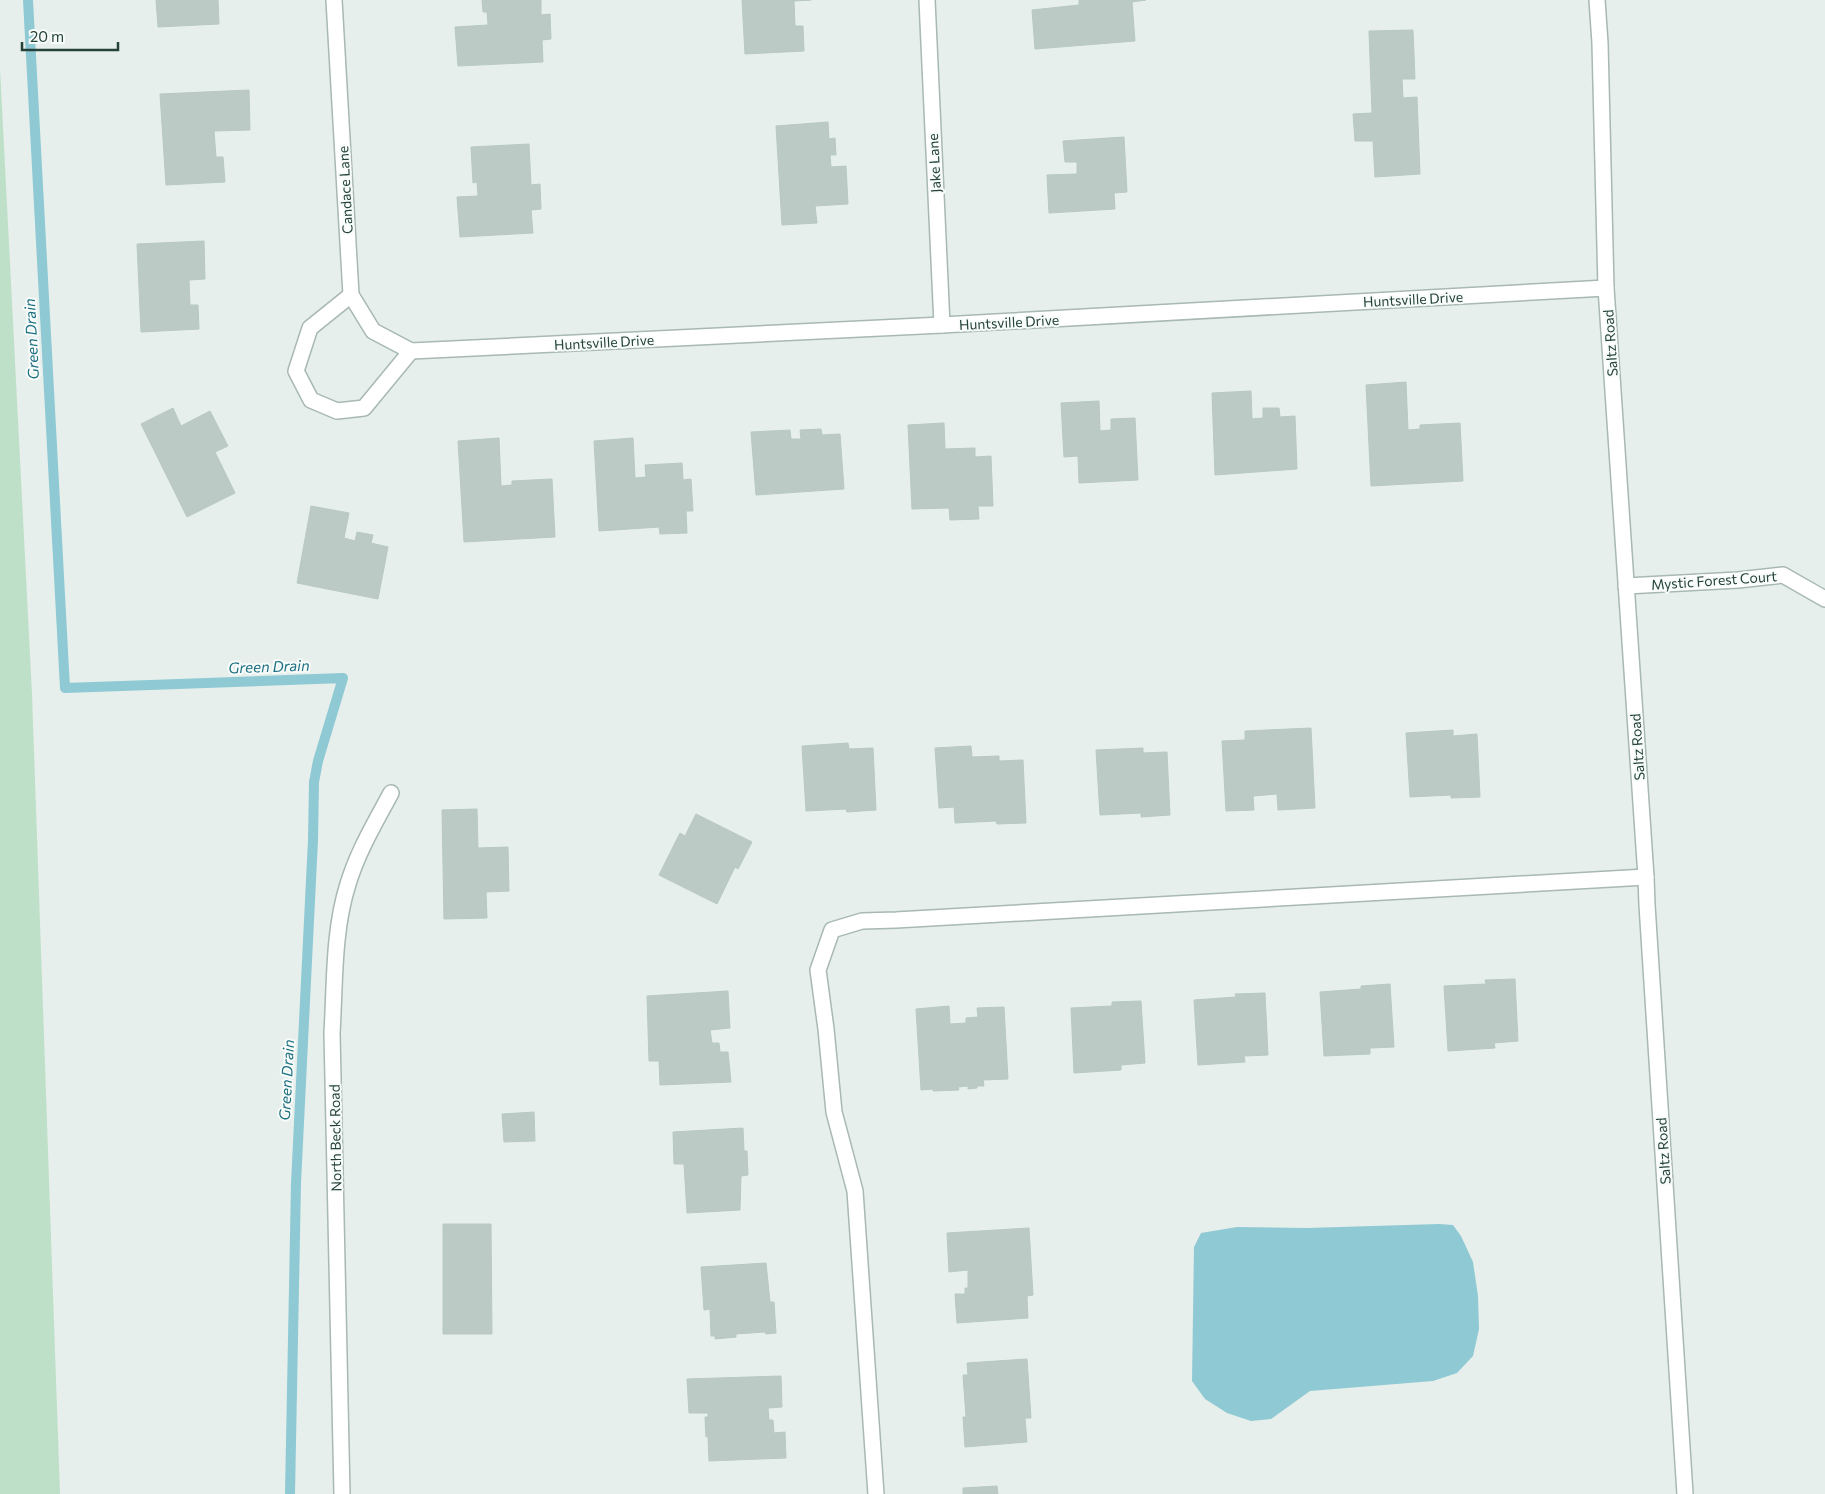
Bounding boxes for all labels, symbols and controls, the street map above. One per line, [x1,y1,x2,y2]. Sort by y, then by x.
scale bar [22,20,119,52]
text: 20 m [30,27,64,45]
street label: Jake Lane [924,133,944,193]
street label: Candace Lane [334,146,356,234]
street label: Huntsville Drive [1363,288,1463,310]
water label: Green Drain [20,298,42,380]
street label: Saltz Road [1599,309,1621,377]
street label: Huntsville Drive [959,311,1059,333]
street label: Huntsville Drive [554,331,654,353]
street label: Mystic Forest Court [1651,567,1778,593]
water label: Green Drain [228,656,310,676]
street label: Saltz Road [1626,713,1648,781]
water label: Green Drain [275,1039,297,1121]
street label: North Beck Road [326,1084,344,1192]
street label: Saltz Road [1652,1117,1674,1185]

